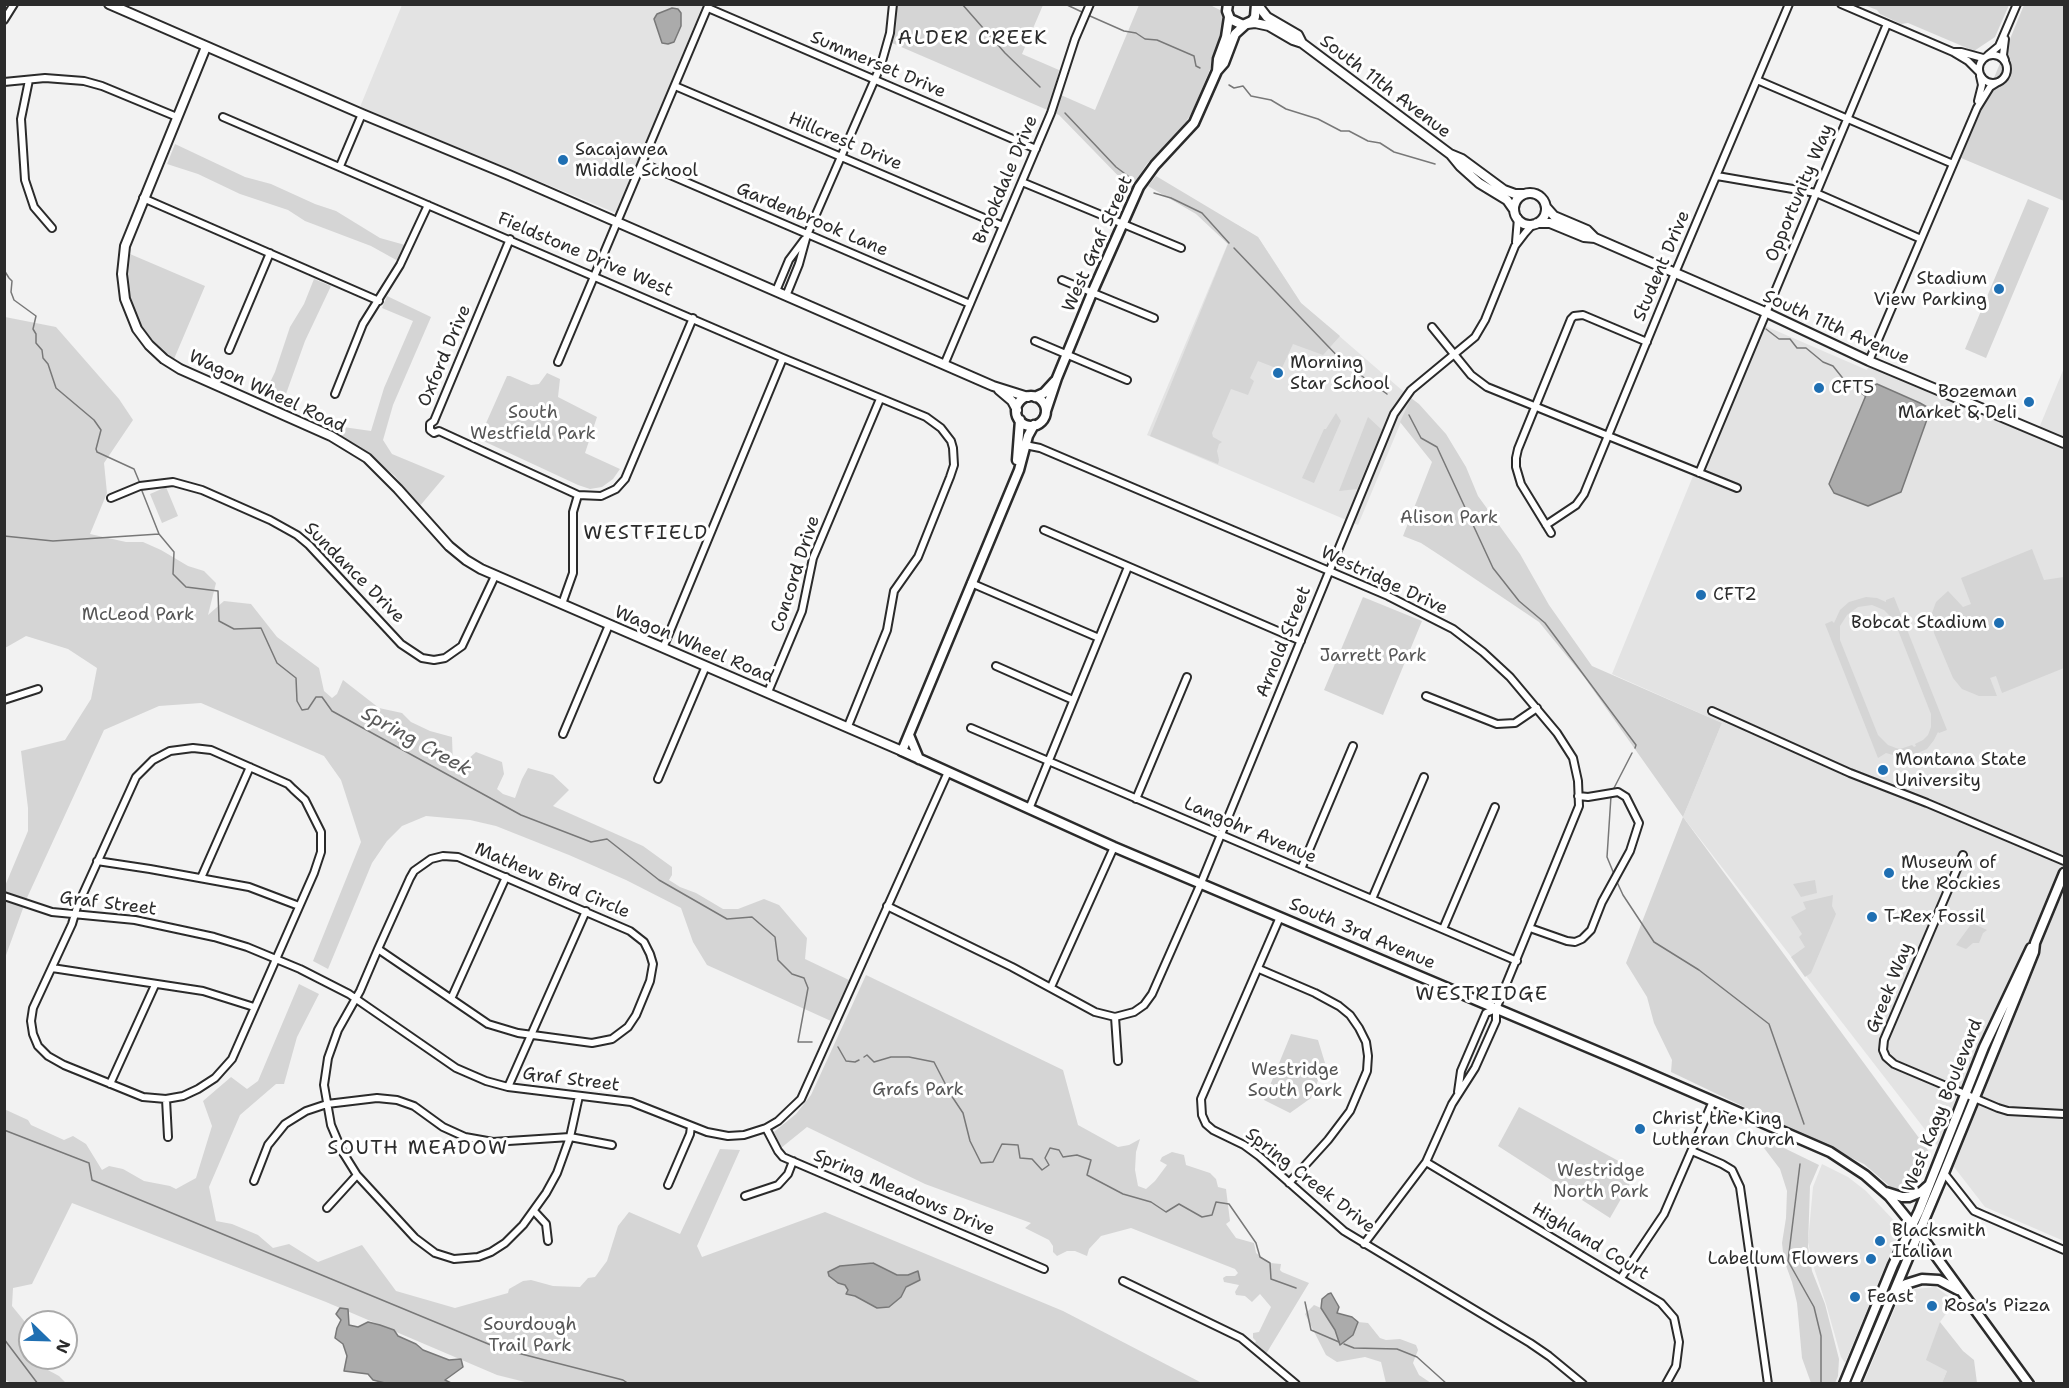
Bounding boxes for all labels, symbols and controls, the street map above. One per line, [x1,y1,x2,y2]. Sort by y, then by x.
street label: Summerset Drive [807,27,949,103]
district label: ALDER CREEK [898,27,1048,51]
street label: South 11th Avenue [1315,31,1455,143]
street label: Hillcrest Drive [785,108,905,176]
street label: Brookdale Drive [969,112,1043,248]
street label: Opportunity Way [1761,121,1839,265]
place label: Sacajawea Middle School [575,139,698,182]
marker: Sacajawea Middle School [556,153,570,167]
street label: West Graf Street [1058,173,1138,315]
street label: Gardenbrook Lane [733,178,891,262]
street label: Student Drive [1629,207,1695,325]
street label: Fieldstone Drive West [494,208,676,302]
place label: Stadium View Parking [1873,268,1987,310]
marker: Stadium View Parking [1992,282,2006,296]
street label: South 11th Avenue [1759,286,1913,370]
street label: Oxford Drive [414,302,476,410]
street label: Wagon Wheel Road [185,346,349,438]
place label: Morning Star School [1290,352,1390,394]
marker: Morning Star School [1271,366,1285,380]
place label: CFT5 [1831,377,1874,399]
marker: CFT5 [1812,381,1826,395]
place label: Bozeman Market & Deli [1898,381,2017,424]
marker: Bozeman Market & Deli [2022,395,2036,409]
park label: South Westfield Park [470,402,596,444]
park label: Alison Park [1400,507,1498,529]
street label: Concord Drive [767,513,825,635]
street label: Sundance Drive [299,518,409,628]
district label: WESTFIELD [583,522,709,546]
street label: Westridge Drive [1317,542,1451,620]
street label: Arnold Street [1252,583,1316,701]
place label: CFT2 [1713,584,1757,606]
marker: CFT2 [1694,588,1708,602]
street label: Wagon Wheel Road [611,602,777,688]
park label: McLeod Park [82,604,194,626]
place label: Bobcat Stadium [1851,612,1987,634]
marker: Bobcat Stadium [1992,616,2006,630]
park label: Jarrett Park [1319,645,1427,667]
water label: Spring Creek [357,702,475,782]
place label: Montana State University [1895,749,2027,792]
marker: Montana State University [1876,763,1890,777]
street label: Langohr Avenue [1180,793,1320,869]
street label: Mathew Bird Circle [471,839,633,923]
place label: Museum of the Rockies [1901,852,2001,894]
marker: Museum of the Rockies [1882,866,1896,880]
street label: Graf Street [58,887,158,921]
street label: South 3rd Avenue [1286,893,1438,975]
place label: T-Rex Fossil [1884,906,1985,928]
marker: T-Rex Fossil [1865,910,1879,924]
street label: Greek Way [1862,940,1918,1036]
district label: WESTRIDGE [1415,983,1549,1007]
street label: West Kagy Boulevard [1898,1016,1988,1196]
park label: Westridge South Park [1248,1059,1342,1102]
street label: Graf Street [521,1063,621,1097]
park label: Grafs Park [872,1079,964,1101]
place label: Christ the King Lutheran Church [1652,1108,1795,1150]
marker: Christ the King Lutheran Church [1633,1122,1647,1136]
street label: Spring Creek Drive [1241,1124,1379,1238]
district label: SOUTH MEADOW [327,1137,509,1161]
street label: Spring Meadows Drive [810,1145,998,1241]
park label: Westridge North Park [1553,1160,1649,1202]
street label: Highland Court [1528,1199,1652,1285]
place label: Blacksmith Italian [1892,1220,1986,1262]
marker: Blacksmith Italian [1873,1234,1887,1248]
place label: Labellum Flowers [1708,1248,1859,1270]
marker: Labellum Flowers [1864,1252,1878,1266]
place label: Feast [1867,1286,1914,1308]
marker: Feast [1848,1290,1862,1304]
place label: Rosa's Pizza [1944,1295,2050,1317]
marker: Rosa's Pizza [1925,1299,1939,1313]
north arrow [18,1310,78,1370]
park label: Sourdough Trail Park [483,1314,577,1356]
text: N [51,1337,75,1356]

